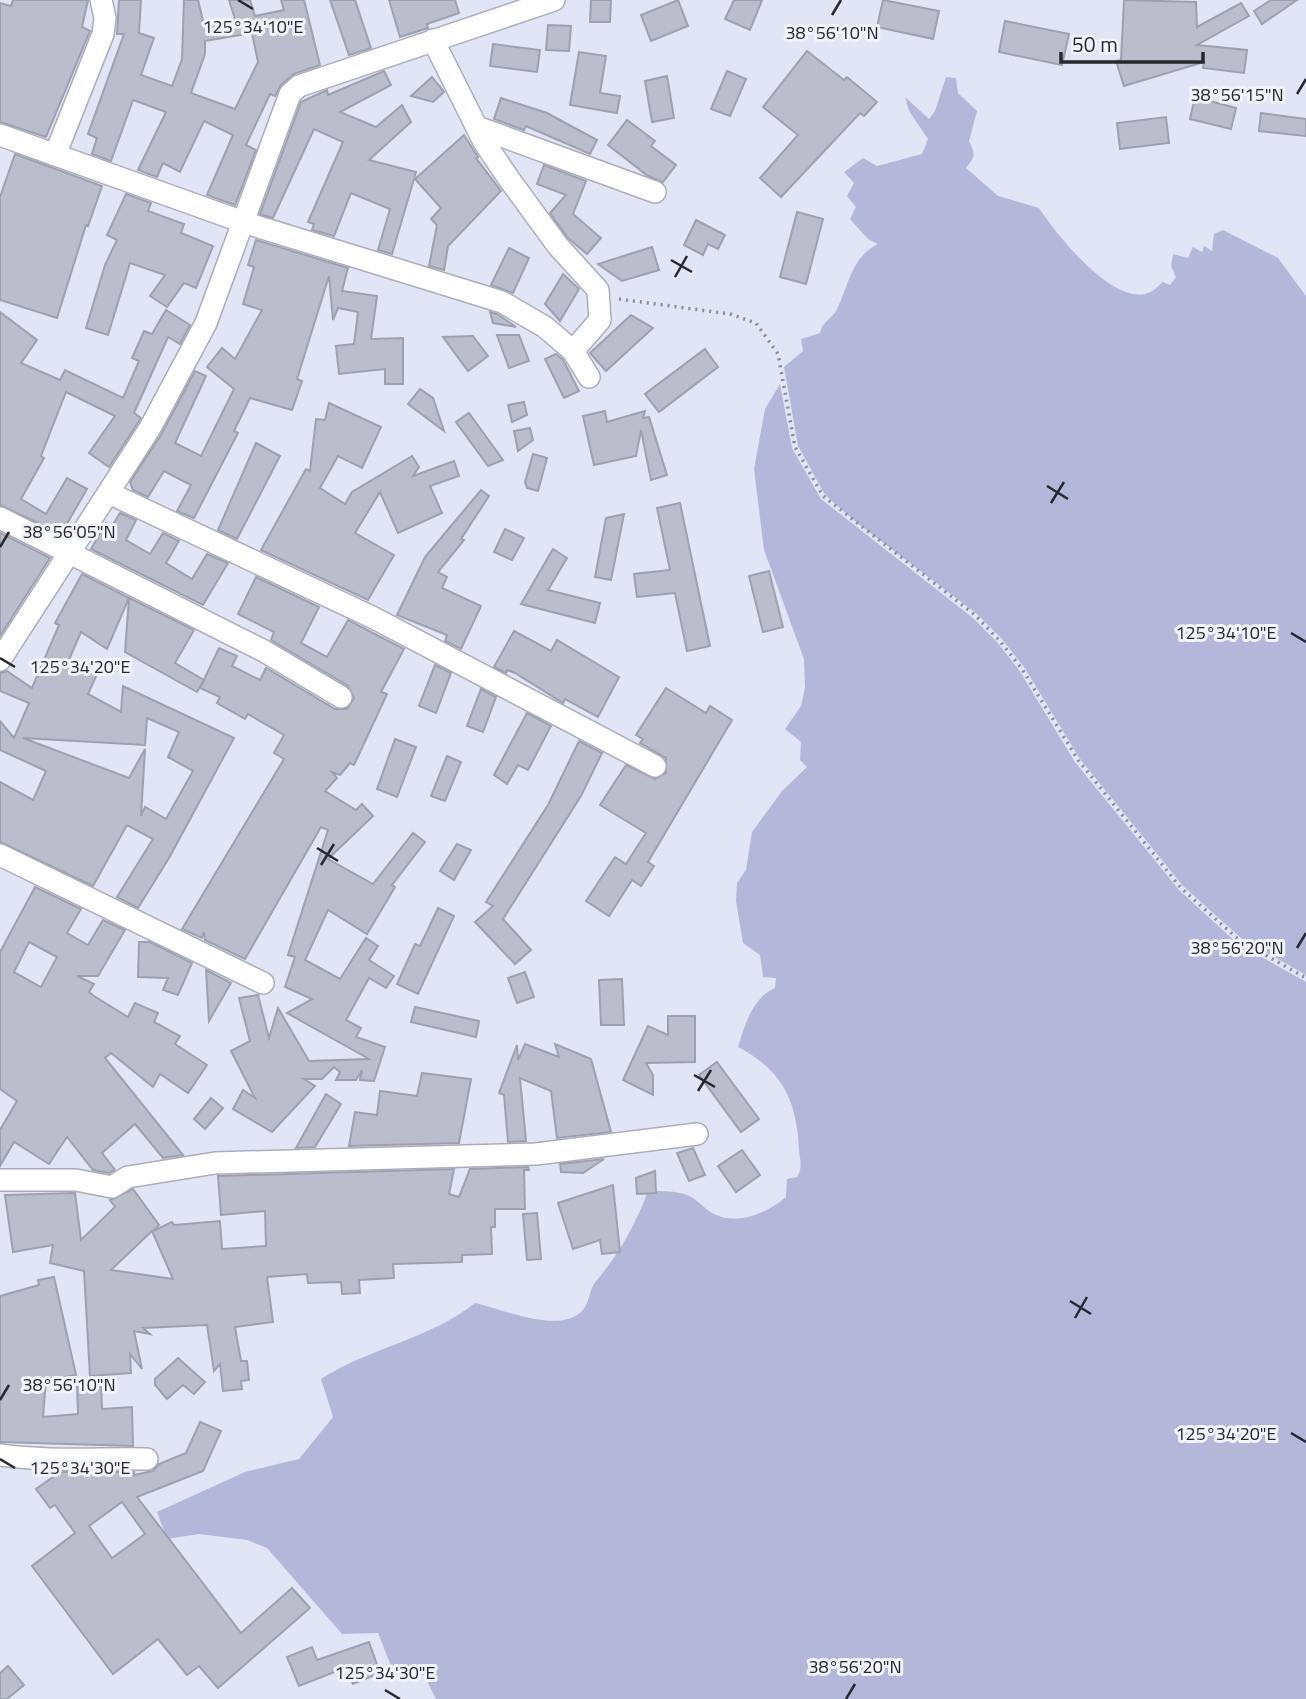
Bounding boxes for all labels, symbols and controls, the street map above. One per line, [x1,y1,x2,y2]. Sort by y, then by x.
text: 125°34'10"E [202,13,304,40]
text: 38°56'10"N [785,19,879,46]
scale bar [1061,21,1203,65]
text: 50 m [1072,28,1118,60]
text: 38°56'15"N [1190,81,1284,108]
text: 38°56'05"N [22,518,116,545]
text: 125°34'10"E [1175,619,1277,646]
text: 125°34'20"E [29,653,131,680]
text: 38°56'20"N [1190,934,1284,961]
text: 38°56'10"N [22,1371,116,1398]
text: 125°34'20"E [1175,1420,1277,1447]
text: 125°34'30"E [29,1454,131,1481]
text: 38°56'20"N [808,1653,902,1680]
text: 125°34'30"E [334,1659,436,1686]

